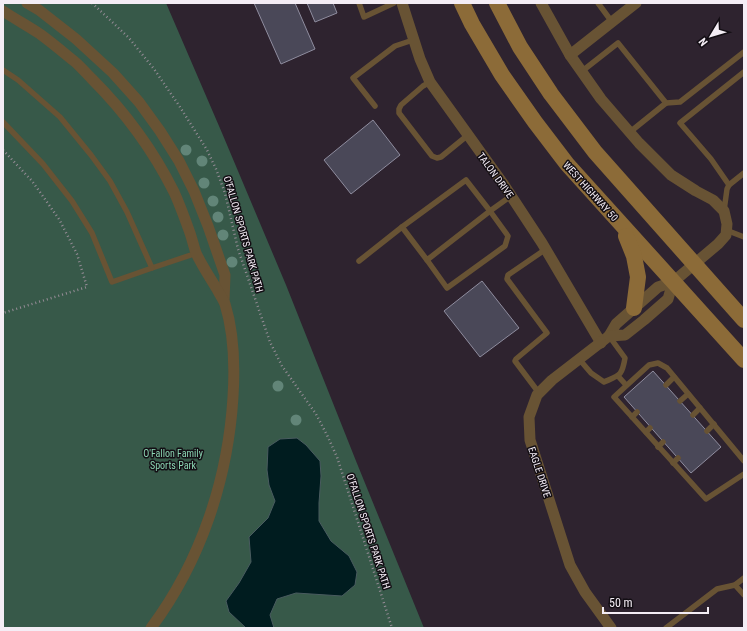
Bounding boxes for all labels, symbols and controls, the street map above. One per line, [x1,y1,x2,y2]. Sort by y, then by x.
north arrow [691,16,731,56]
text: N [696,35,711,49]
street label: TALON DRIVE [475,150,516,200]
street label: WEST HIGHWAY 50 [561,159,620,223]
street label: O'FALLON SPORTS PARK PATH [222,175,265,294]
street label: EAGLE DRIVE [526,445,553,499]
park label: O'Fallon Family Sports Park [143,448,203,471]
street label: O'FALLON SPORTS PARK PATH [345,472,392,590]
scale bar [603,589,708,615]
text: 50 m [609,596,633,610]

